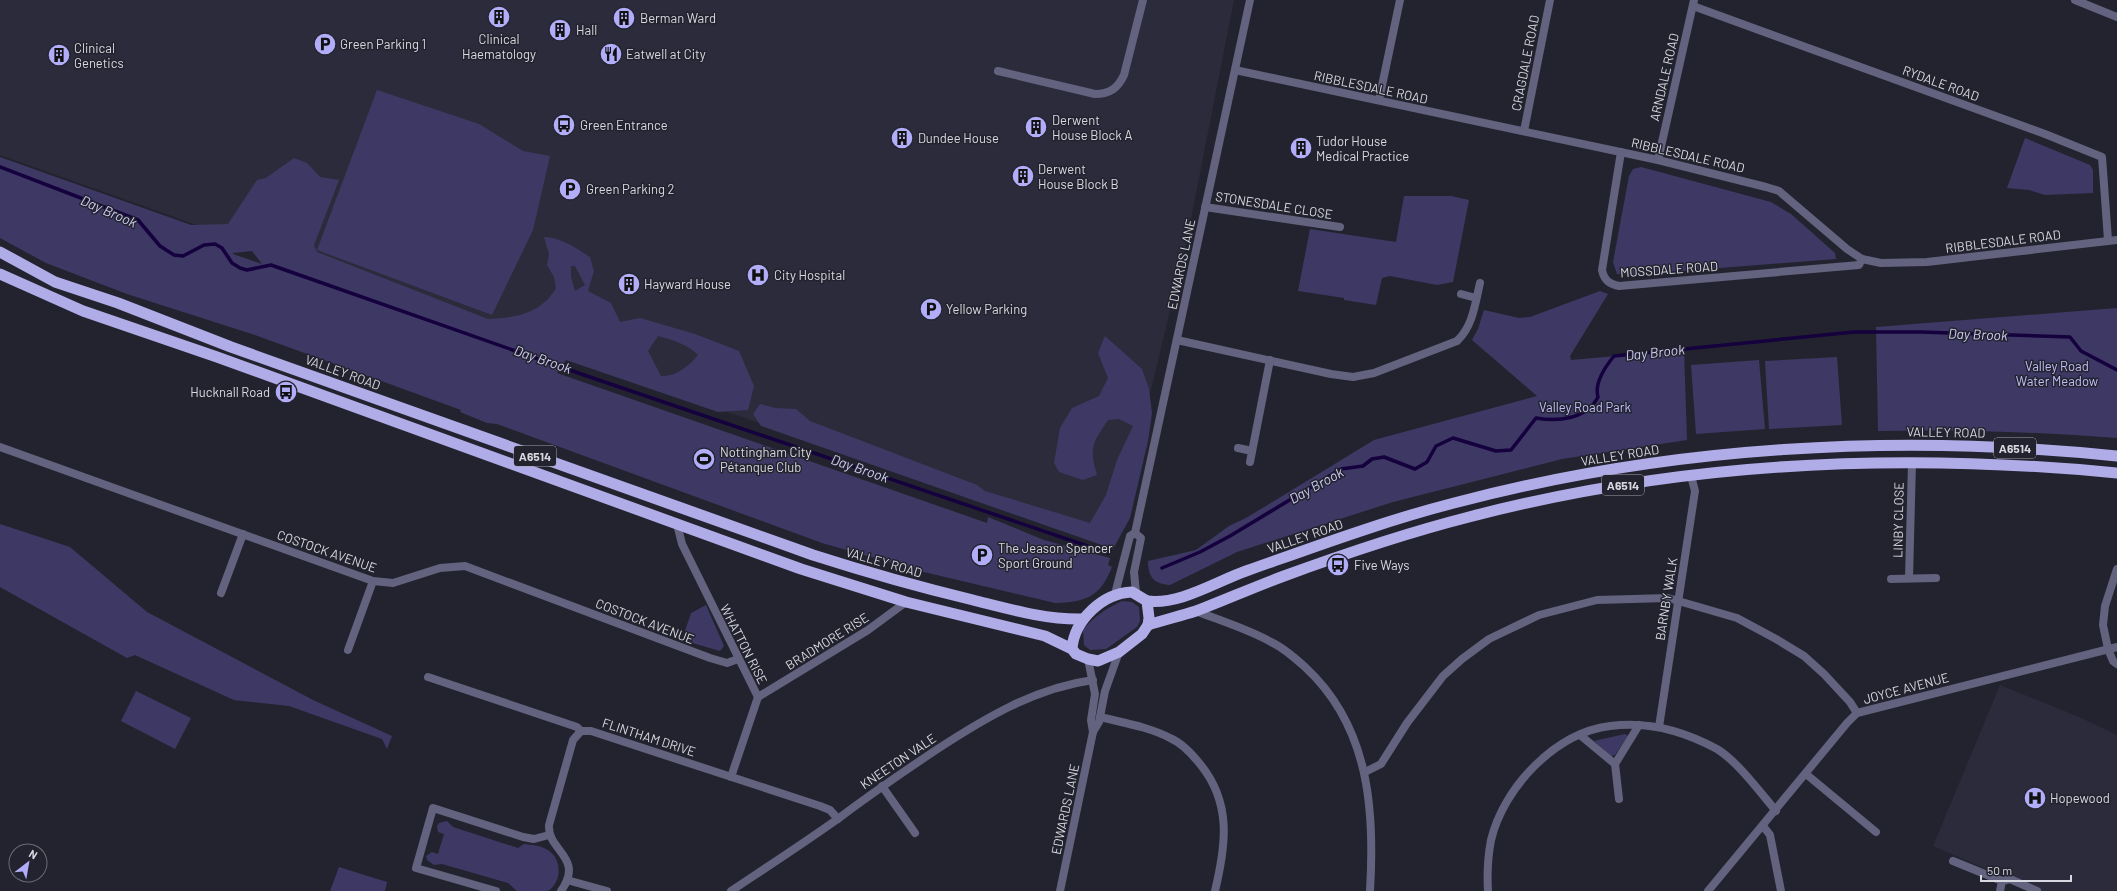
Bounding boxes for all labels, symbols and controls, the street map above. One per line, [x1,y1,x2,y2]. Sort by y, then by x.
building icon: Clinical Haematology [486,4,512,30]
building icon: Berman Ward [611,5,637,31]
place label: Berman Ward [640,10,716,26]
street label: CRAGDALE ROAD [1508,14,1542,112]
building icon: Hall [547,17,573,43]
place label: Hall [576,22,597,38]
parking icon: Green Parking 1 [312,31,338,57]
place label: Clinical Haematology [462,31,536,62]
street label: ARNDALE ROAD [1646,31,1682,123]
place label: Green Parking 1 [340,36,426,52]
place label: Clinical Genetics [74,40,124,71]
restaurant icon: Eatwell at City [598,41,624,67]
building icon: Clinical Genetics [46,42,72,68]
place label: Eatwell at City [626,46,706,62]
street label: RYDALE ROAD [1900,62,1982,104]
street label: RIBBLESDALE ROAD [1313,67,1429,107]
bus stop icon: Green Entrance [551,112,577,138]
place label: Derwent House Block A [1052,112,1132,143]
building icon: Derwent House Block A [1023,114,1049,140]
place label: Green Entrance [580,117,668,133]
building icon: Dundee House [889,125,915,151]
place label: Dundee House [918,130,999,146]
place label: Tudor House Medical Practice [1316,133,1409,164]
street label: RIBBLESDALE ROAD [1630,134,1746,176]
building icon: Tudor House Medical Practice [1288,135,1314,161]
place label: Derwent House Block B [1038,161,1119,192]
building icon: Derwent House Block B [1010,163,1036,189]
parking icon: Green Parking 2 [557,176,583,202]
place label: Green Parking 2 [586,181,675,197]
street label: STONESDALE CLOSE [1214,188,1334,222]
water label: Day Brook [78,191,140,231]
street label: EDWARDS LANE [1164,217,1198,311]
street label: RIBBLESDALE ROAD [1945,226,2061,256]
street label: MOSSDALE ROAD [1620,258,1718,280]
hospital icon: City Hospital [745,262,771,288]
place label: City Hospital [774,267,845,283]
building icon: Hayward House [616,271,642,297]
place label: Hayward House [644,276,731,292]
parking icon: Yellow Parking [918,296,944,322]
place label: Yellow Parking [946,301,1027,317]
water label: Day Brook [1948,324,2008,344]
water label: Day Brook [1625,340,1686,364]
water label: Day Brook [512,341,574,377]
street label: VALLEY ROAD [303,351,383,393]
park label: Valley Road Water Meadow [2016,358,2098,389]
bus stop icon: Hucknall Road [273,379,299,405]
place label: Hucknall Road [190,384,270,400]
park label: Valley Road Park [1539,399,1631,415]
street label: VALLEY ROAD [1906,423,1986,441]
road number: A6514 [1994,438,2036,458]
street label: VALLEY ROAD [1580,441,1660,469]
place label: Nottingham City Pétanque Club [720,444,811,475]
road number: A6514 [514,446,556,466]
sports icon: Nottingham City Pétanque Club [691,446,717,472]
water label: Day Brook [829,450,891,486]
water label: Day Brook [1286,463,1346,507]
road number: A6514 [1602,475,1644,495]
street label: LINBY CLOSE [1889,482,1907,558]
street label: VALLEY ROAD [1265,516,1345,556]
street label: COSTOCK AVENUE [275,526,379,576]
place label: The Jeason Spencer Sport Ground [998,540,1113,571]
parking icon: The Jeason Spencer Sport Ground [969,542,995,568]
street label: VALLEY ROAD [844,543,924,581]
bus stop icon: Five Ways [1325,552,1351,578]
street label: BARNBY WALK [1652,556,1680,642]
place label: Five Ways [1354,557,1409,573]
street label: COSTOCK AVENUE [593,595,697,647]
street label: WHATTON RISE [717,601,771,687]
street label: BRADMORE RISE [782,609,872,673]
street label: JOYCE AVENUE [1861,669,1951,707]
street label: FLINTHAM DRIVE [600,714,698,760]
street label: KNEETON VALE [857,730,939,792]
street label: EDWARDS LANE [1048,762,1082,856]
hospital icon: Hopewood [2022,785,2048,811]
place label: Hopewood [2050,790,2110,806]
north arrow [8,843,48,883]
text: N [27,847,40,861]
scale bar [1981,857,2071,883]
text: 50 m [1987,863,2012,877]

